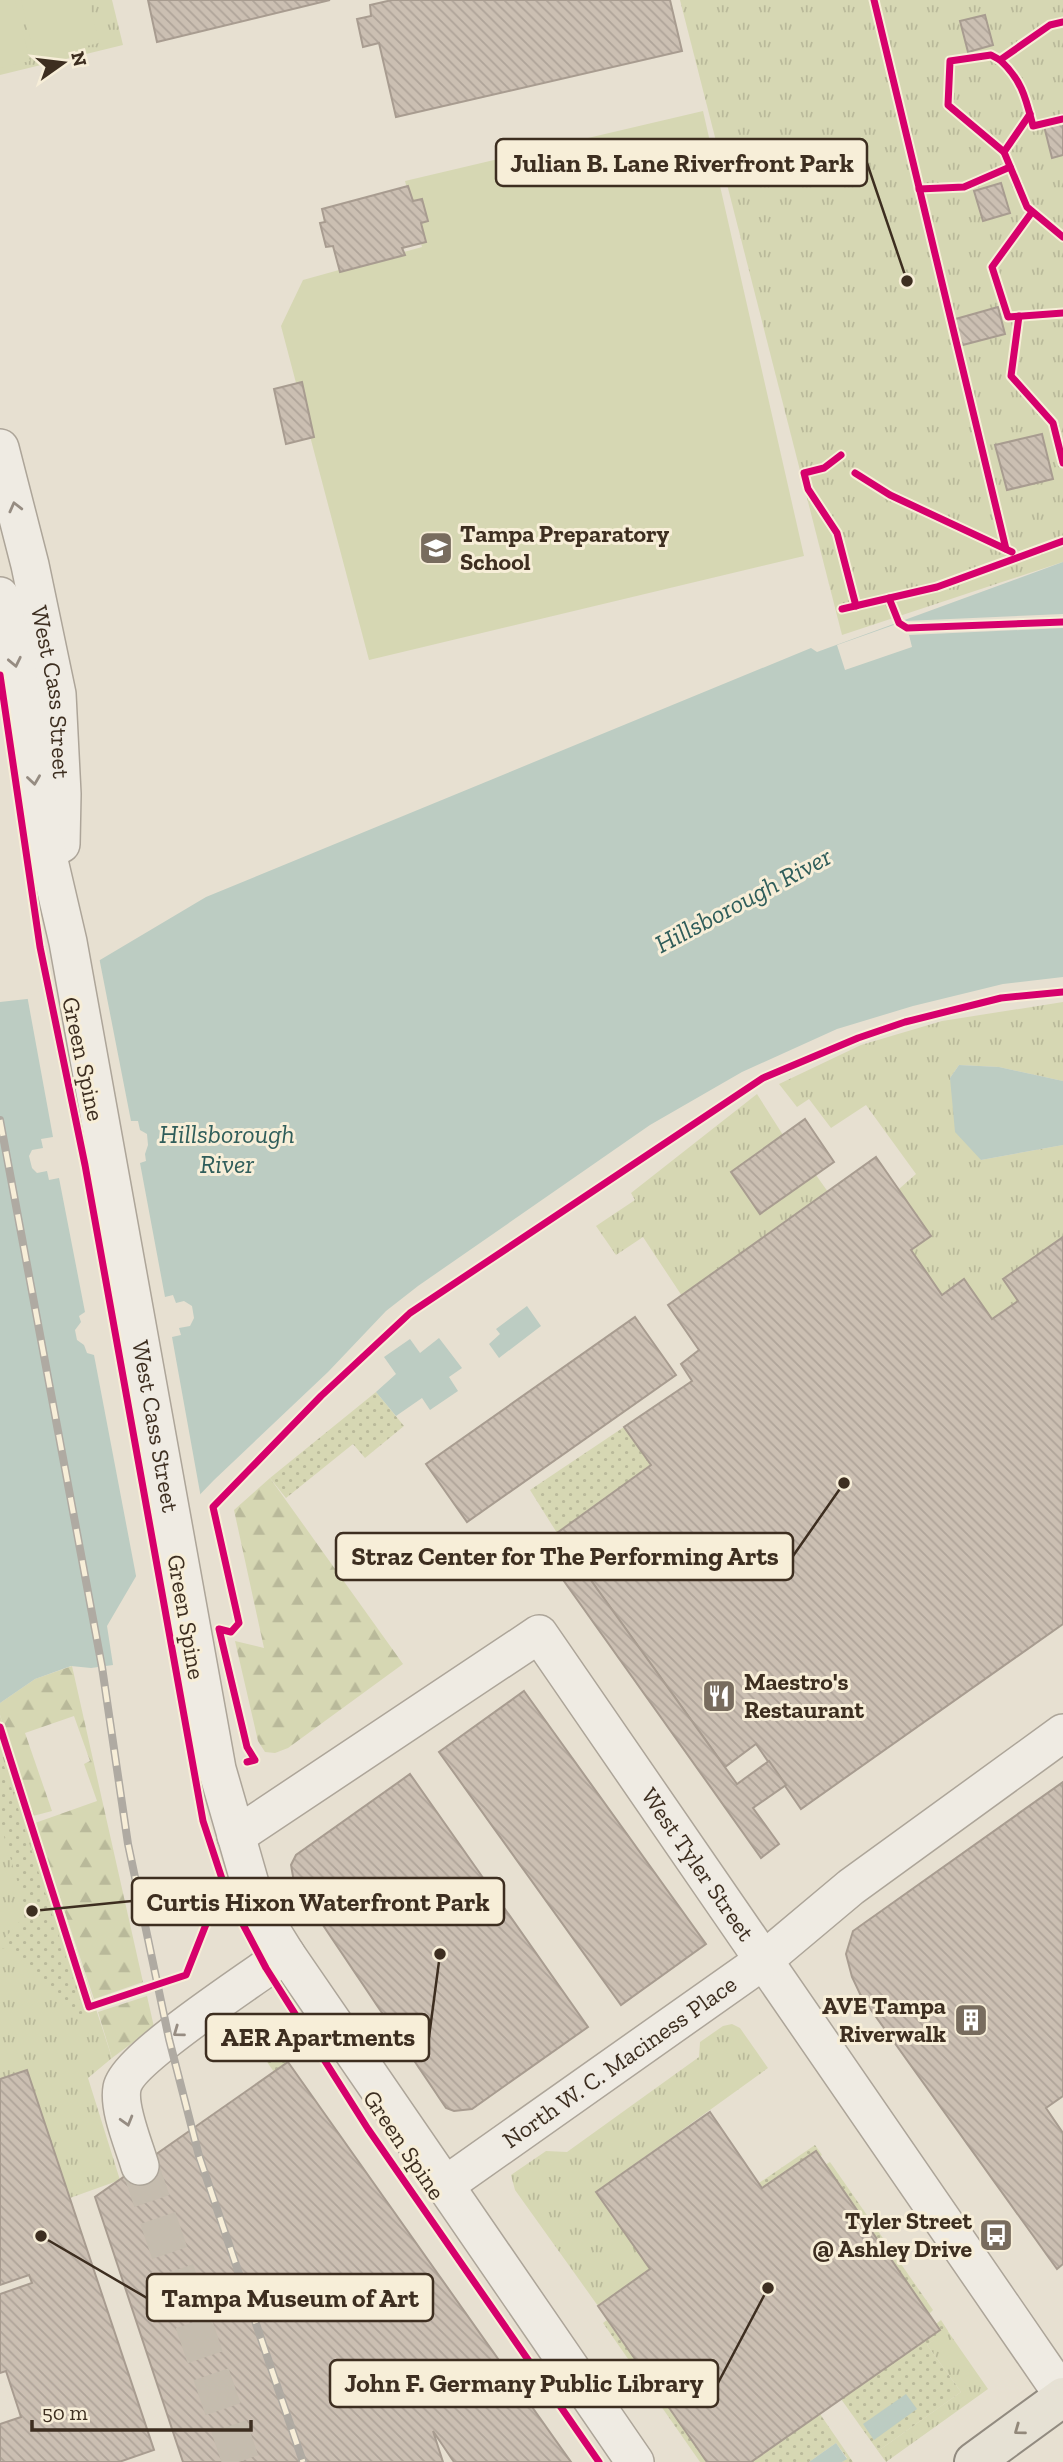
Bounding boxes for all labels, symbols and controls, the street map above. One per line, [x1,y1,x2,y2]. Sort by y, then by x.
north arrow [28,28,98,98]
text: N [66,49,92,69]
callout: Julian B. Lane Riverfront Park [496,139,867,186]
text: Julian B. Lane Riverfront Park [510,147,854,179]
one-way arrow [9,501,23,513]
place label: Tampa Preparatory School [460,519,670,576]
school or university icon: Tampa Preparatory School [417,529,455,567]
street label: West Cass Street [25,603,76,779]
one-way arrow [6,656,21,668]
one-way arrow [26,774,41,786]
water label: Hillsborough River [649,840,837,960]
street label: Green Spine [56,994,111,1124]
water label: Hillsborough River [159,1118,295,1180]
street label: West Cass Street [126,1338,185,1515]
callout: Straz Center for The Performing Arts [336,1533,793,1580]
text: Straz Center for The Performing Arts [351,1540,779,1572]
street label: Green Spine [161,1552,212,1682]
place label: Maestro's Restaurant [744,1667,864,1724]
restaurant icon: Maestro's Restaurant [700,1677,738,1715]
street label: West Tyler Street [635,1782,761,1946]
callout: Curtis Hixon Waterfront Park [132,1878,504,1925]
text: Curtis Hixon Waterfront Park [146,1886,490,1918]
street label: North W. C. Maciness Place [497,1969,742,2154]
place label: AVE Tampa Riverwalk [822,1991,946,2048]
building icon: AVE Tampa Riverwalk [952,2001,990,2039]
callout: AER Apartments [206,2014,429,2061]
text: AER Apartments [221,2021,415,2053]
one-way arrow [174,2024,186,2036]
street label: Green Spine [357,2084,452,2205]
one-way arrow [119,2115,134,2127]
place label: Tyler Street @ Ashley Drive [813,2206,972,2263]
bus stop icon: Tyler Street @ Ashley Drive [977,2216,1015,2254]
callout: Tampa Museum of Art [147,2274,433,2321]
text: Tampa Museum of Art [161,2282,419,2314]
callout: John F. Germany Public Library [330,2360,718,2407]
text: John F. Germany Public Library [344,2367,704,2399]
scale bar [32,2388,250,2432]
text: 50 m [42,2400,88,2425]
one-way arrow [1014,2422,1027,2434]

